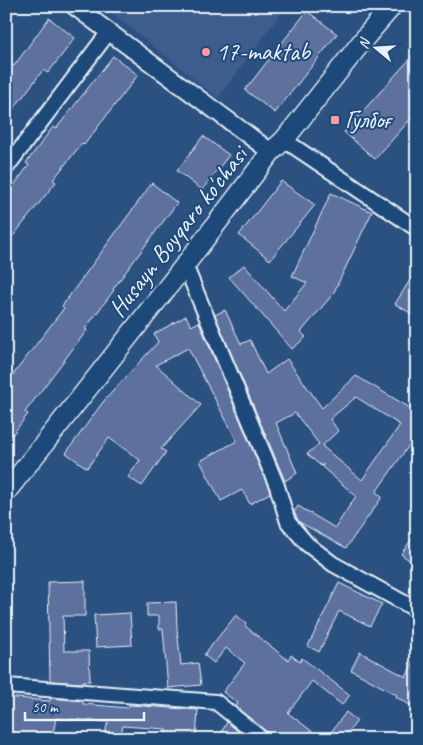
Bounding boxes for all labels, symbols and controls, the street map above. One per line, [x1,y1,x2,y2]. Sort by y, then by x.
north arrow [350,22,400,72]
text: N [355,35,374,51]
place label: 17-maktab [216,36,312,68]
marker: 17-maktab [200,46,212,58]
place label: Гулбоғ [345,104,394,136]
marker: Гулбоғ [329,114,341,126]
street label: Husayn Boyqaro ko'chasi [102,138,257,324]
scale bar [25,690,144,722]
text: 50 m [32,698,59,717]

